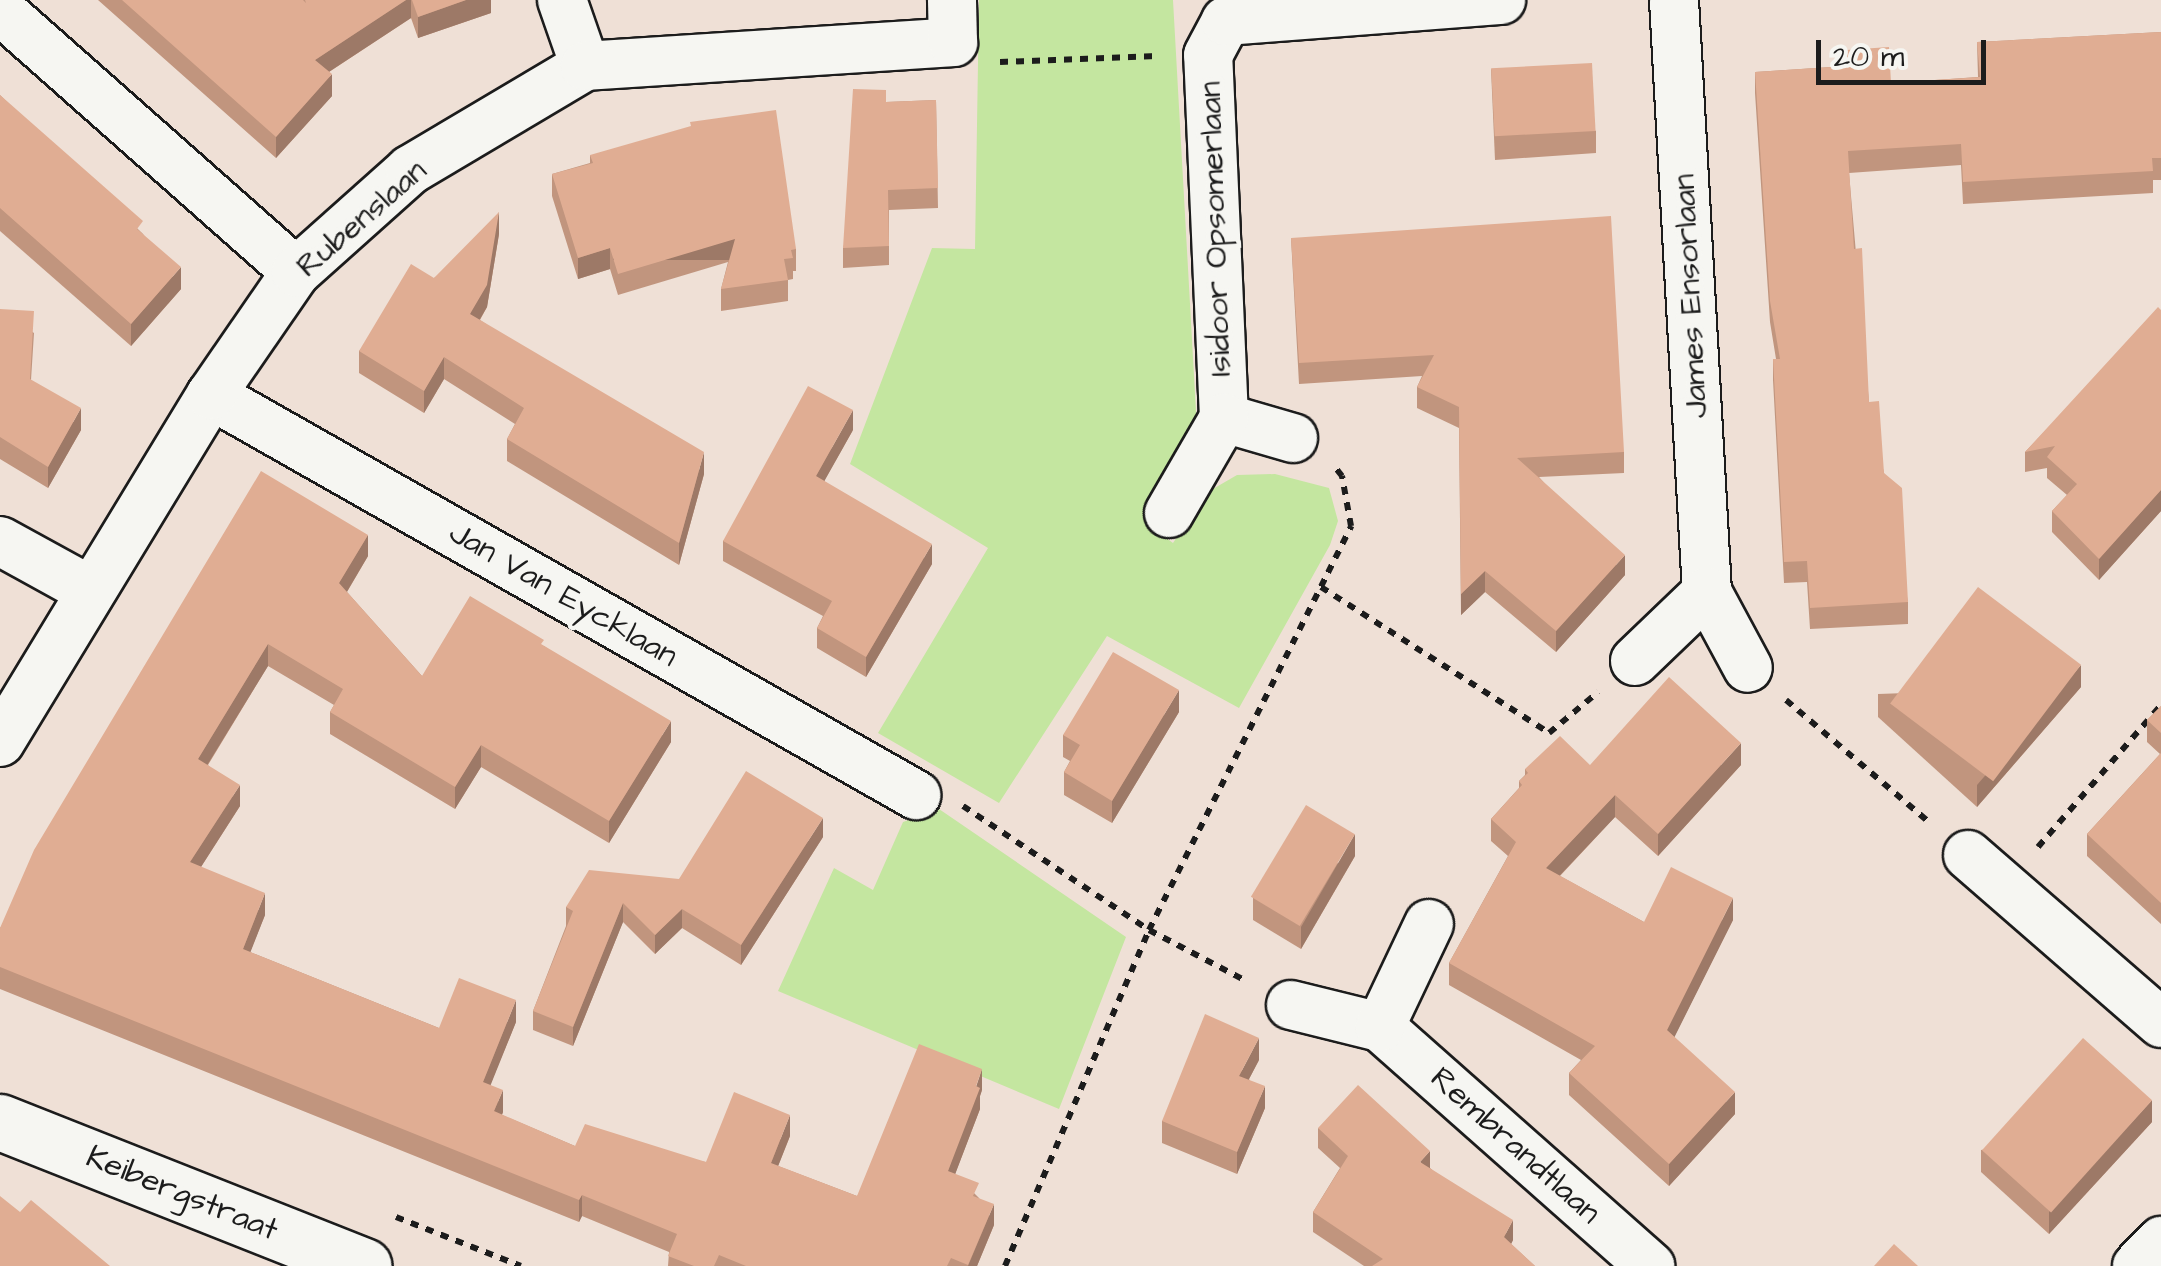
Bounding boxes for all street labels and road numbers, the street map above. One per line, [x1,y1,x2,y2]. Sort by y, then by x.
street label: Isidoor Opsomerlaan [1192,81,1240,377]
street label: Rubenslaan [289,152,435,286]
street label: James Ensorlaan [1665,173,1717,419]
street label: Jan Van Eycklaan [442,514,684,676]
street label: Rembrandtlaan [1422,1060,1608,1232]
street label: Keibergstraat [81,1138,283,1250]

